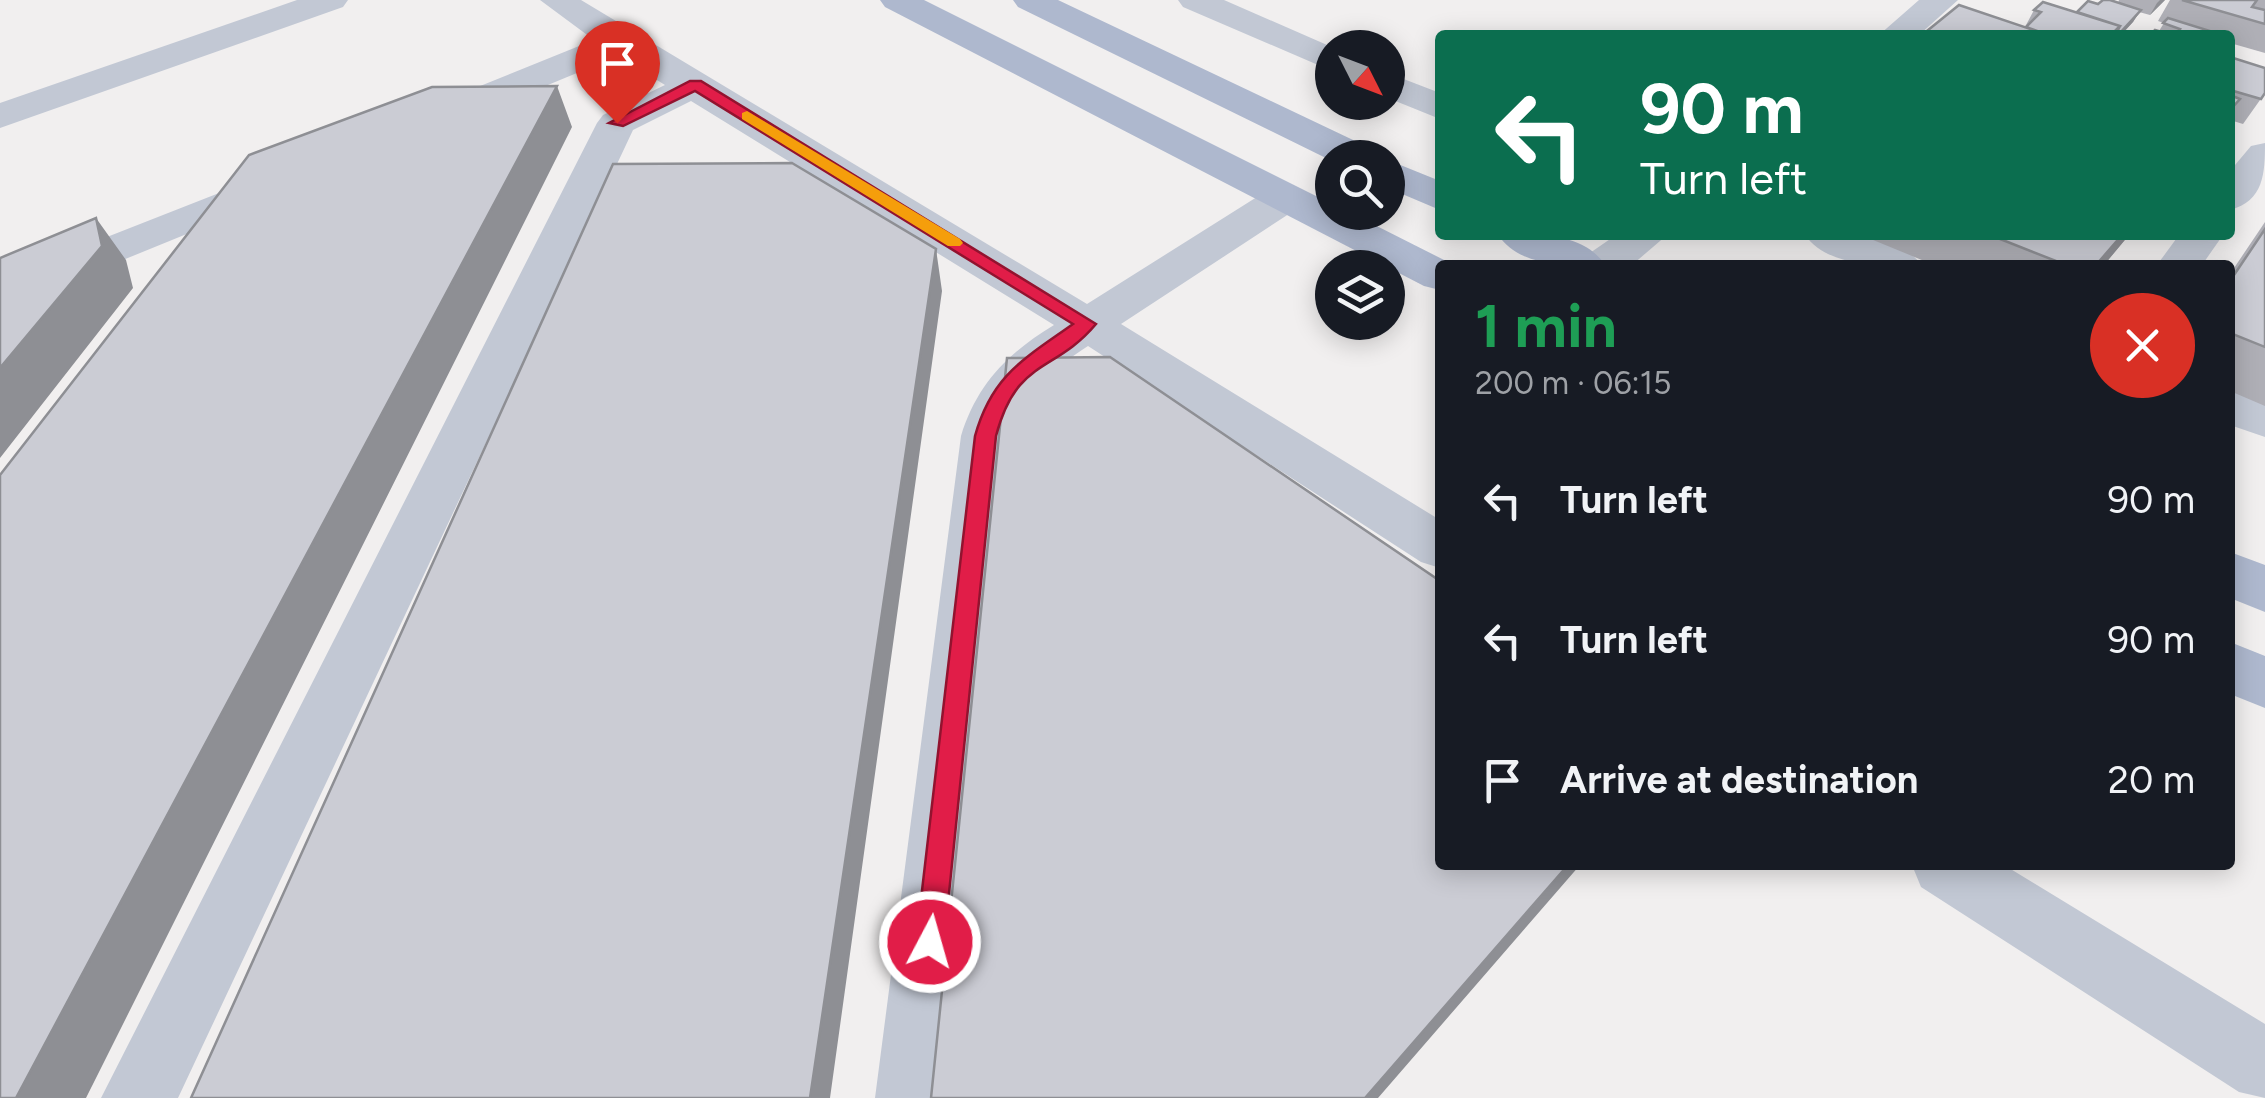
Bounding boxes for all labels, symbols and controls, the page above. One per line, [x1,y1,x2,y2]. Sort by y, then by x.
pin [575,21,660,124]
north arrow [1315,30,1405,120]
map controls [1315,30,1405,340]
icon: arrive [590,36,645,91]
text: 90 m [1640,66,1804,151]
icon: left [1475,70,1605,200]
button: search [1315,140,1405,230]
text: Turn left [1640,151,1807,205]
button: layers [1315,250,1405,340]
text: 1 min [1475,290,1617,362]
button: close [2090,293,2195,398]
text: 200 m · 06:15 [1475,364,1671,402]
icon: left [1475,473,1530,528]
text: Turn left [1560,477,1708,523]
text: 90 m [2107,477,2195,523]
icon: left [1475,613,1530,668]
text: Turn left [1560,617,1708,663]
text: 90 m [2107,617,2195,663]
icon: arrive [1475,753,1530,808]
text: Arrive at destination [1560,757,1918,803]
text: 20 m [2108,757,2195,803]
position arrow [878,890,982,994]

